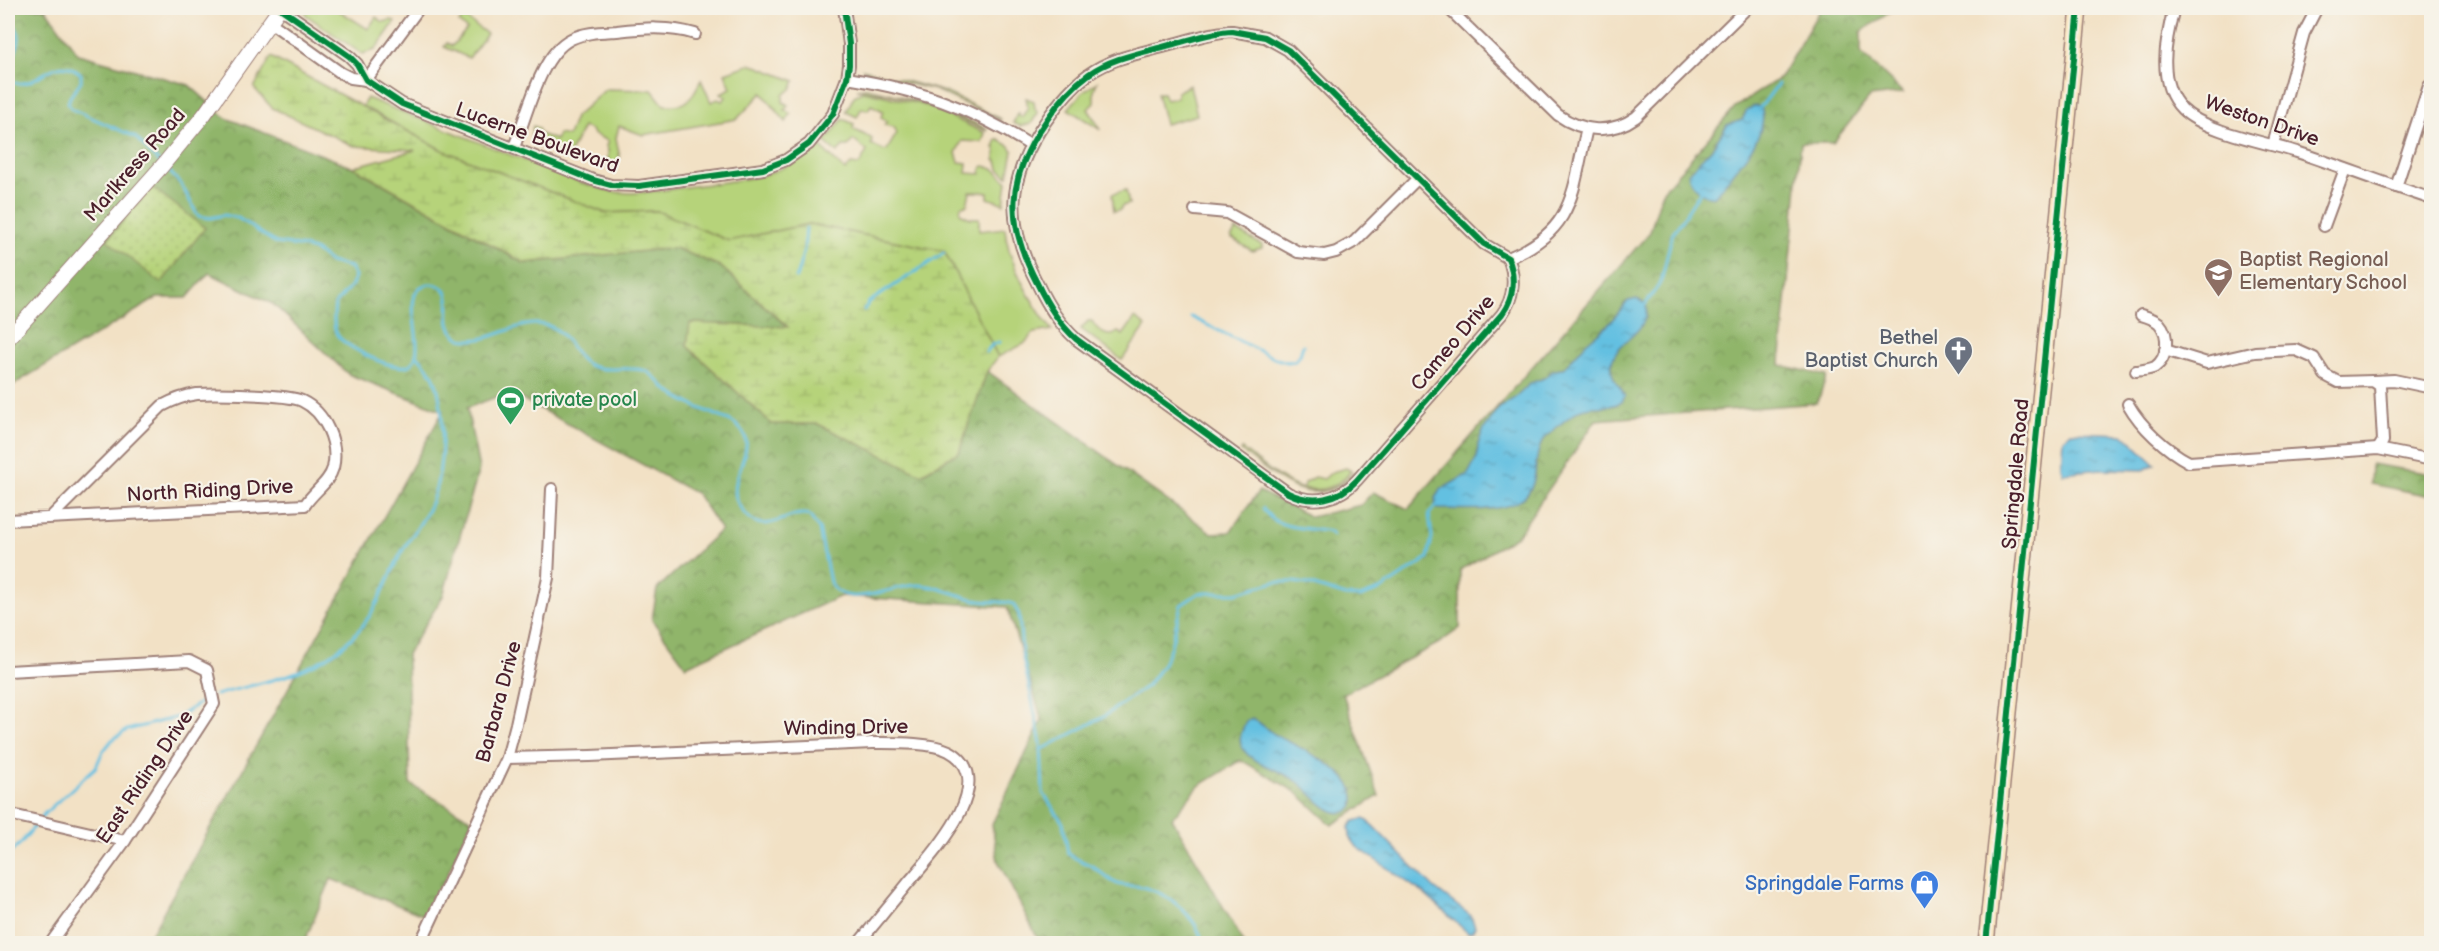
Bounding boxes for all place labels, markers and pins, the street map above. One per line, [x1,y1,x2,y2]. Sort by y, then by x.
place label: Baptist Regional Elementary School [2239,248,2407,295]
school or university icon: Baptist Regional Elementary School [2202,256,2234,298]
place label: Bethel Baptist Church [1805,326,1938,373]
church icon: Bethel Baptist Church [1943,334,1975,376]
sports icon: private pool [495,384,527,426]
place label: private pool [532,388,637,412]
shop icon: Springdale Farms [1909,868,1941,910]
place label: Springdale Farms [1745,872,1904,896]

